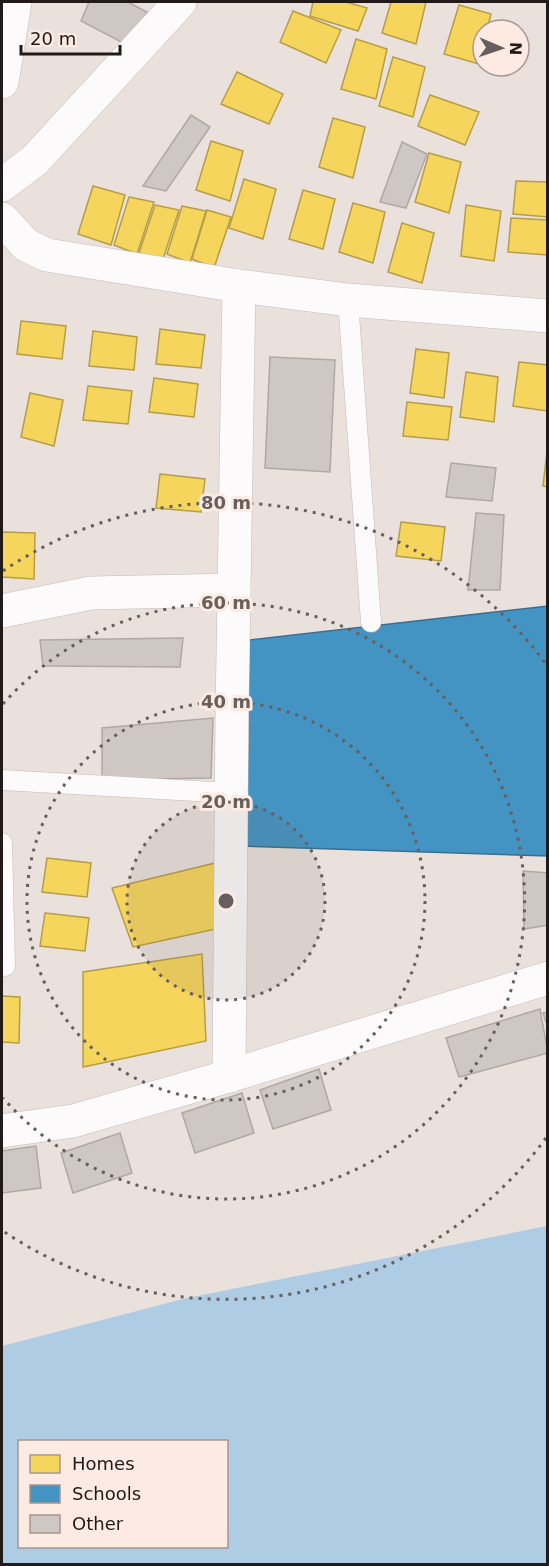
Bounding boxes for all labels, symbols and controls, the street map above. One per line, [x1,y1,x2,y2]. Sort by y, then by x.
scale bar [21,18,120,56]
north arrow [471,18,531,78]
text: 20 m [30,28,76,49]
text: N [506,41,525,56]
text: 80 m [201,492,251,513]
text: 60 m [201,592,251,613]
text: 40 m [201,691,251,712]
text: 20 m [201,791,251,812]
centre of rings [216,891,236,911]
legend [18,1440,228,1548]
text: Homes [72,1453,135,1474]
text: Schools [72,1483,141,1504]
text: Other [72,1513,124,1534]

